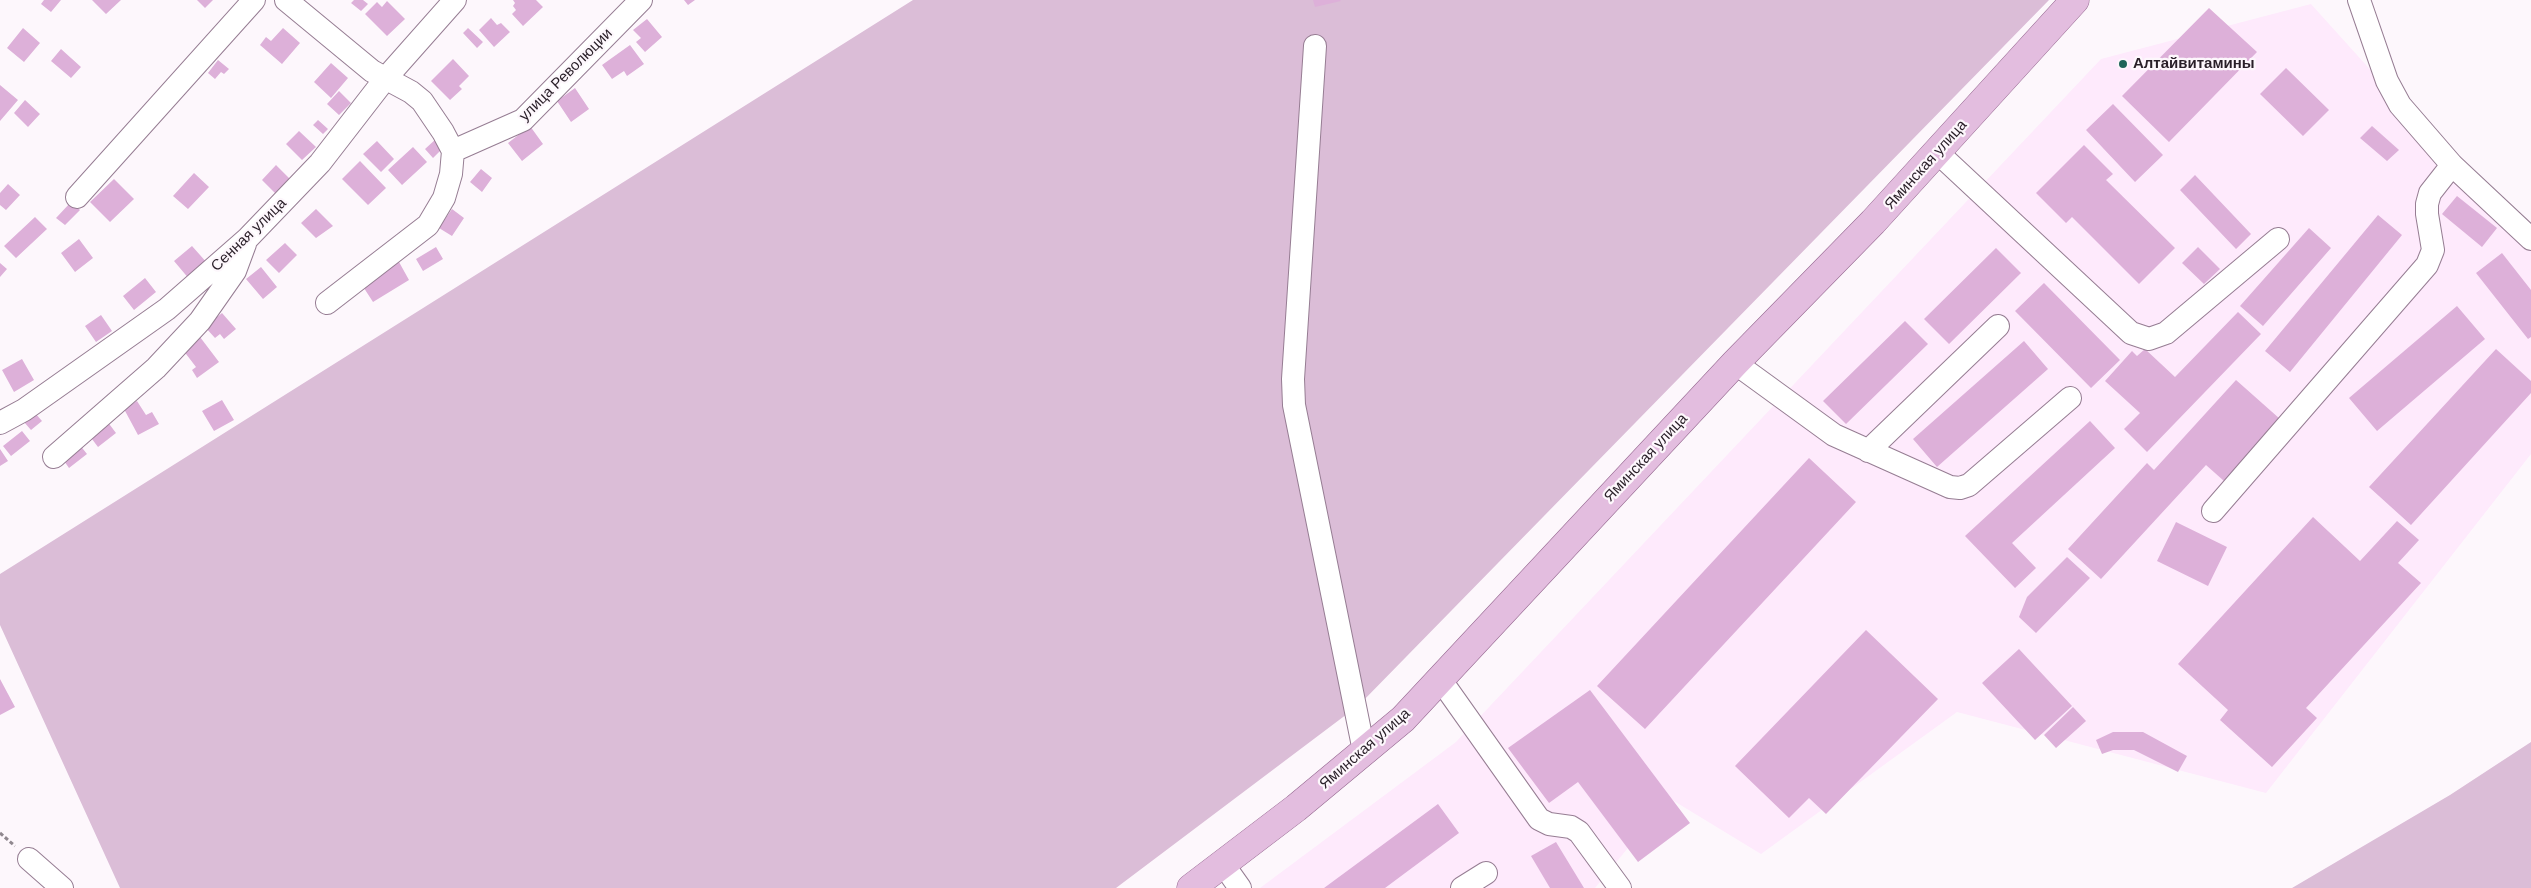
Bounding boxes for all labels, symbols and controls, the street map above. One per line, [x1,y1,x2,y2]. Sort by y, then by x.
street label: улица Революции [516,25,616,125]
place label: Алтайвитамины [2133,55,2255,73]
marker: Алтайвитамины [2117,58,2129,70]
street label: Яминская улица [1881,117,1971,213]
street label: Сенная улица [208,195,290,275]
street label: Яминская улица [1601,410,1691,506]
street label: Яминская улица [1316,705,1414,793]

